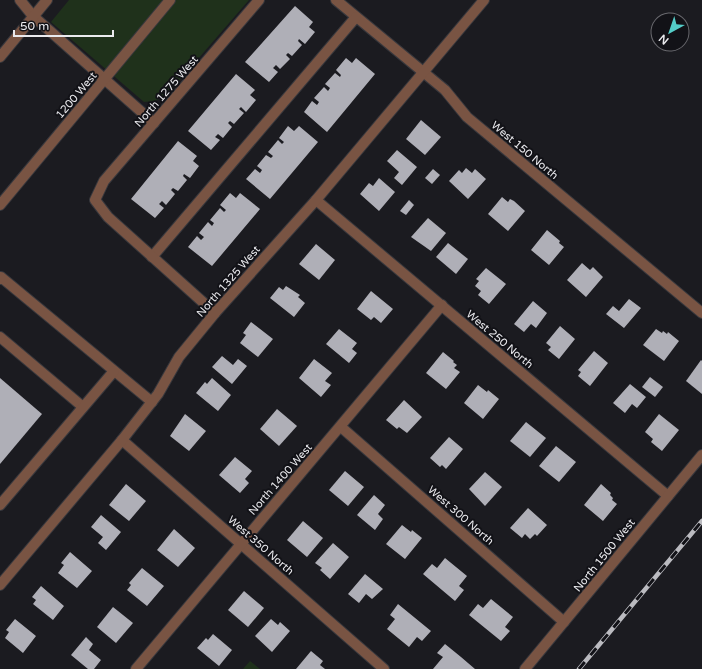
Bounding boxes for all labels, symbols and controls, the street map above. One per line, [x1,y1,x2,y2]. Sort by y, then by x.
scale bar [14,12,113,38]
north arrow [650,12,690,52]
text: 50 m [20,19,49,33]
text: N [656,31,671,47]
street label: North 1275 West [132,53,201,130]
street label: 1200 West [53,69,100,121]
street label: West 150 North [489,119,561,182]
street label: North 1325 West [194,243,263,320]
street label: West 250 North [464,308,536,371]
street label: North 1400 West [246,441,315,518]
street label: West 300 North [425,483,496,548]
street label: West 350 North [225,513,296,578]
street label: North 1500 West [571,516,638,594]

